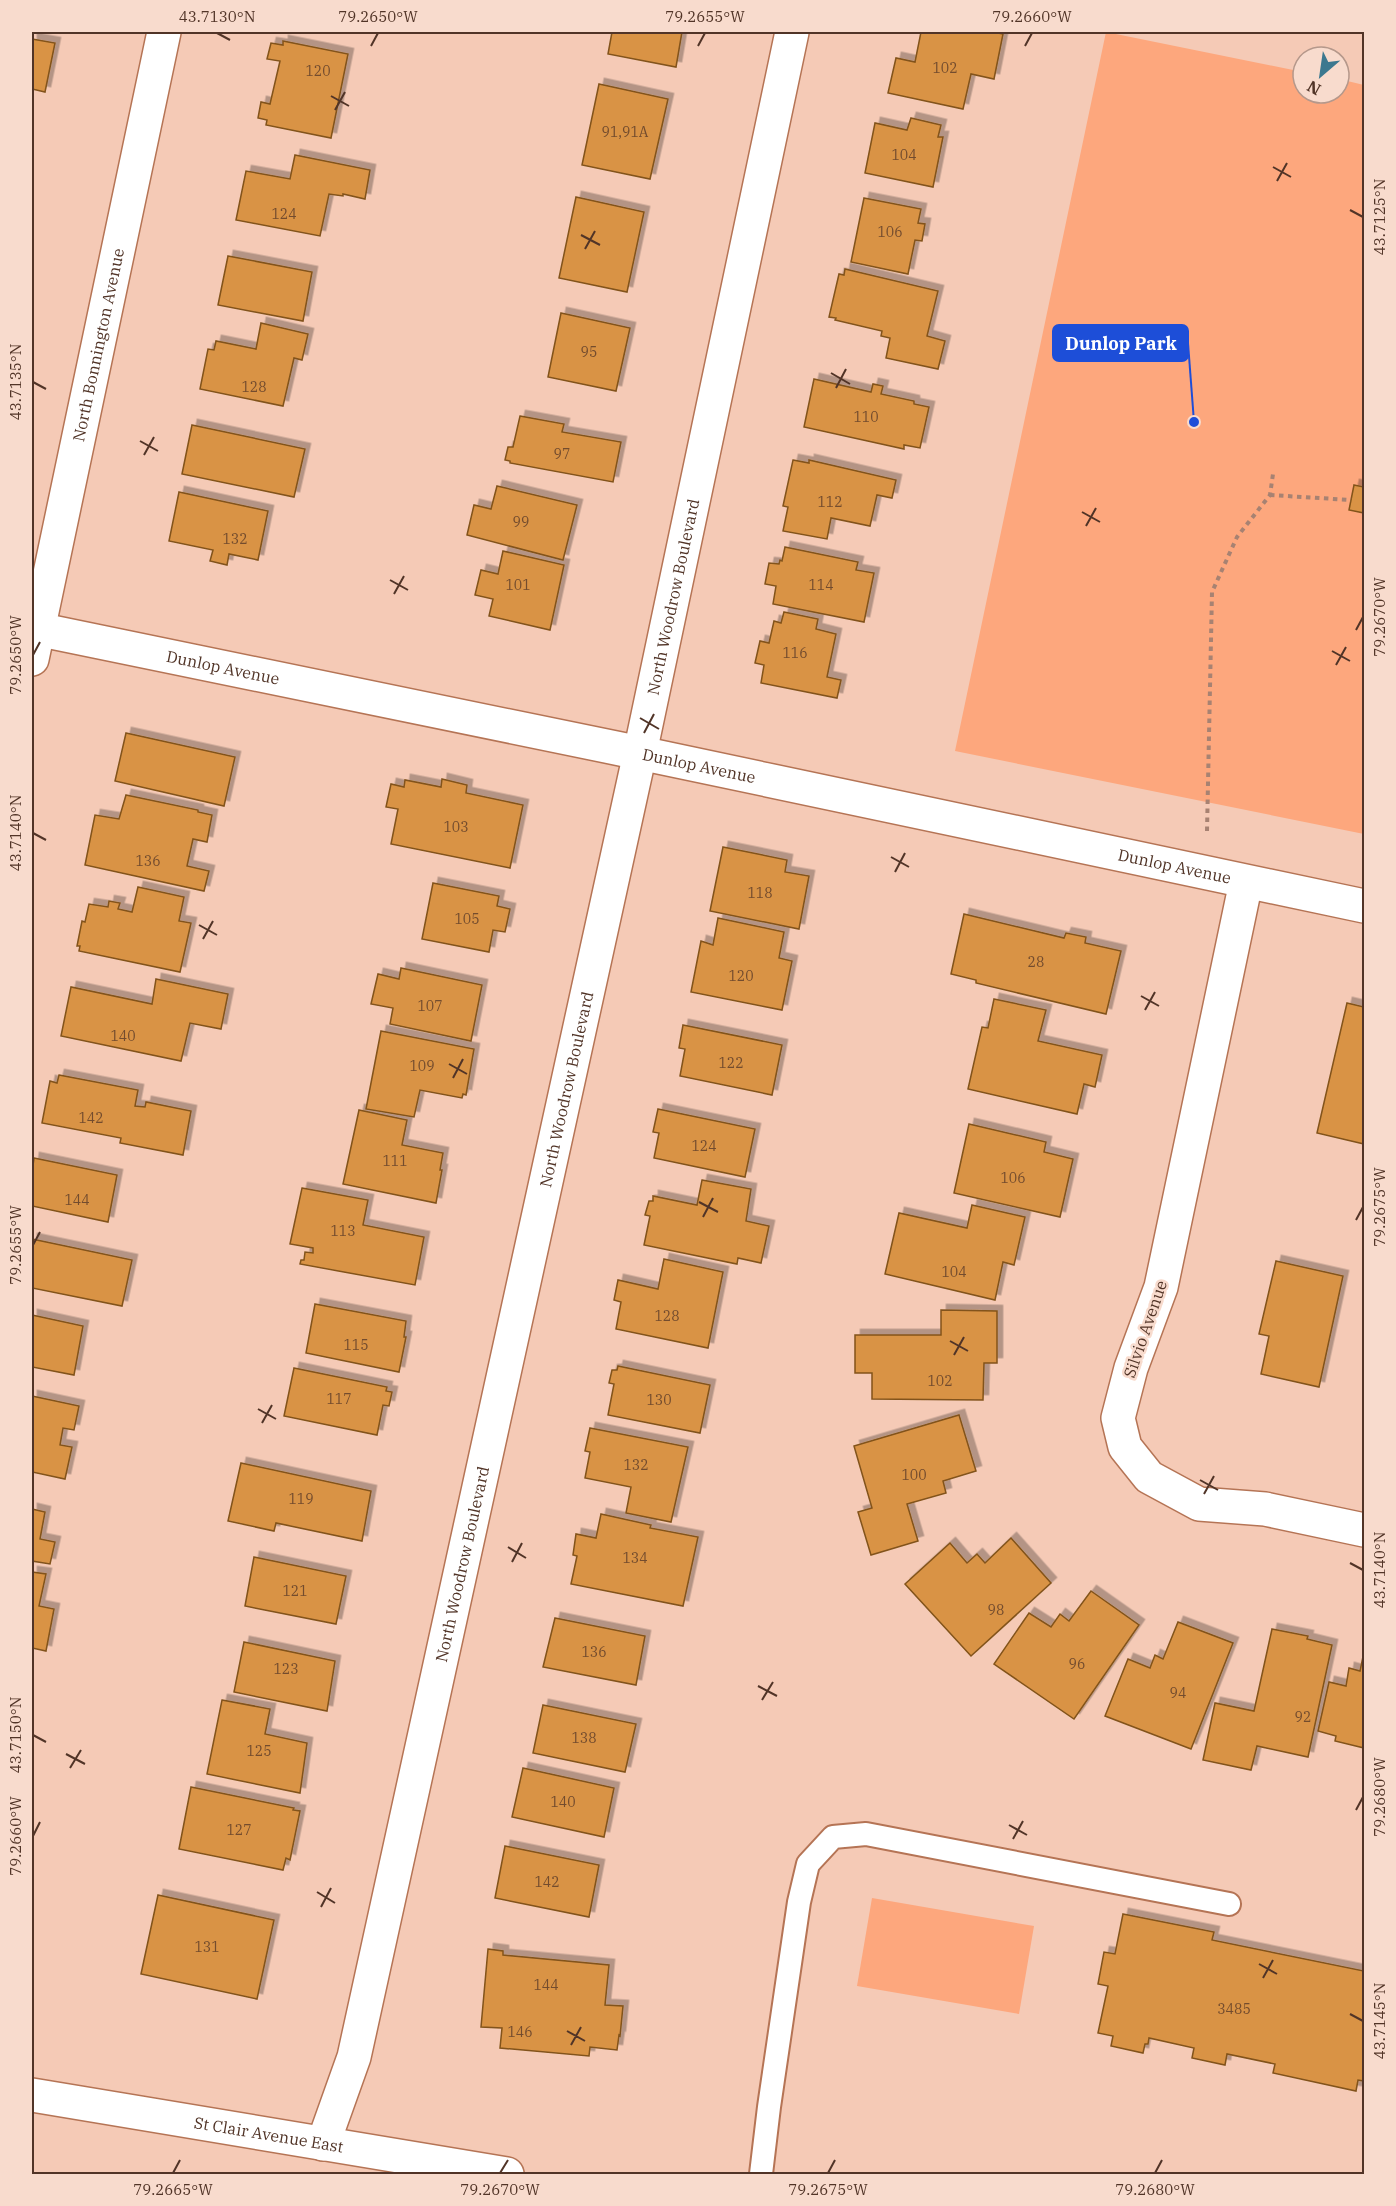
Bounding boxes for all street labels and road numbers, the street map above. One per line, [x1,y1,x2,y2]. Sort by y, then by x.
street label: North Bonnington Avenue [68,246,128,443]
street label: North Woodrow Boulevard [643,497,703,697]
street label: Dunlop Avenue [165,646,281,689]
street label: Dunlop Avenue [641,744,757,787]
street label: Dunlop Avenue [1116,844,1233,888]
street label: North Woodrow Boulevard [535,989,597,1189]
street label: Silvio Avenue [1119,1278,1171,1380]
street label: North Woodrow Boulevard [431,1464,493,1664]
street label: St Clair Avenue East [193,2112,345,2157]

